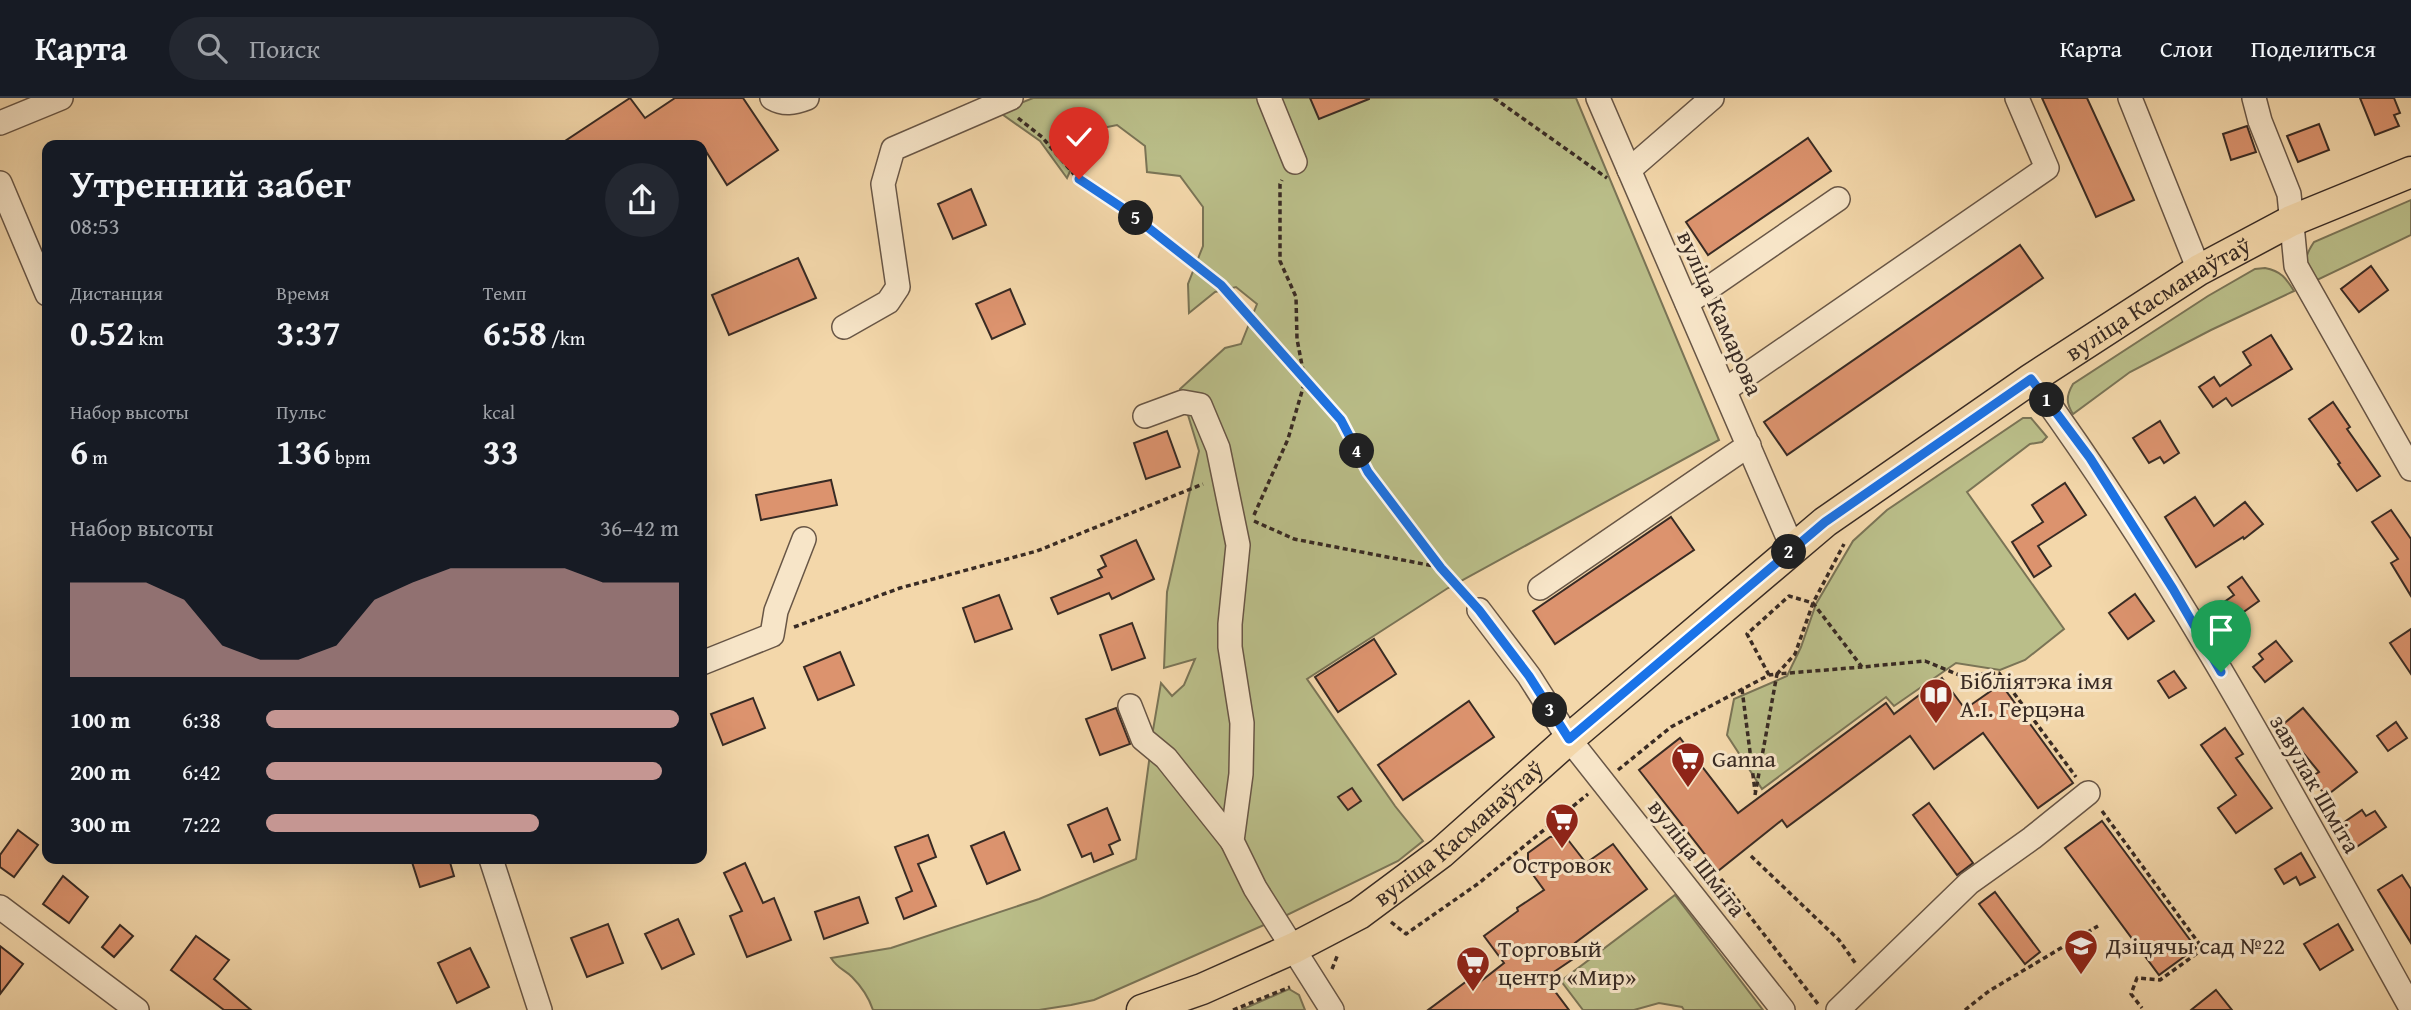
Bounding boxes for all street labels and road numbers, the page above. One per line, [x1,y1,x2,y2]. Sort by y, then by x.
street label: вуліца Камарова [1668,225,1773,401]
street label: вуліца Касманаўтаў [2058,228,2257,369]
street label: завулак Шміта [2261,708,2370,860]
street label: вуліца Касманаўтаў [1366,751,1551,914]
street label: вуліца Шміта [1640,791,1755,925]

